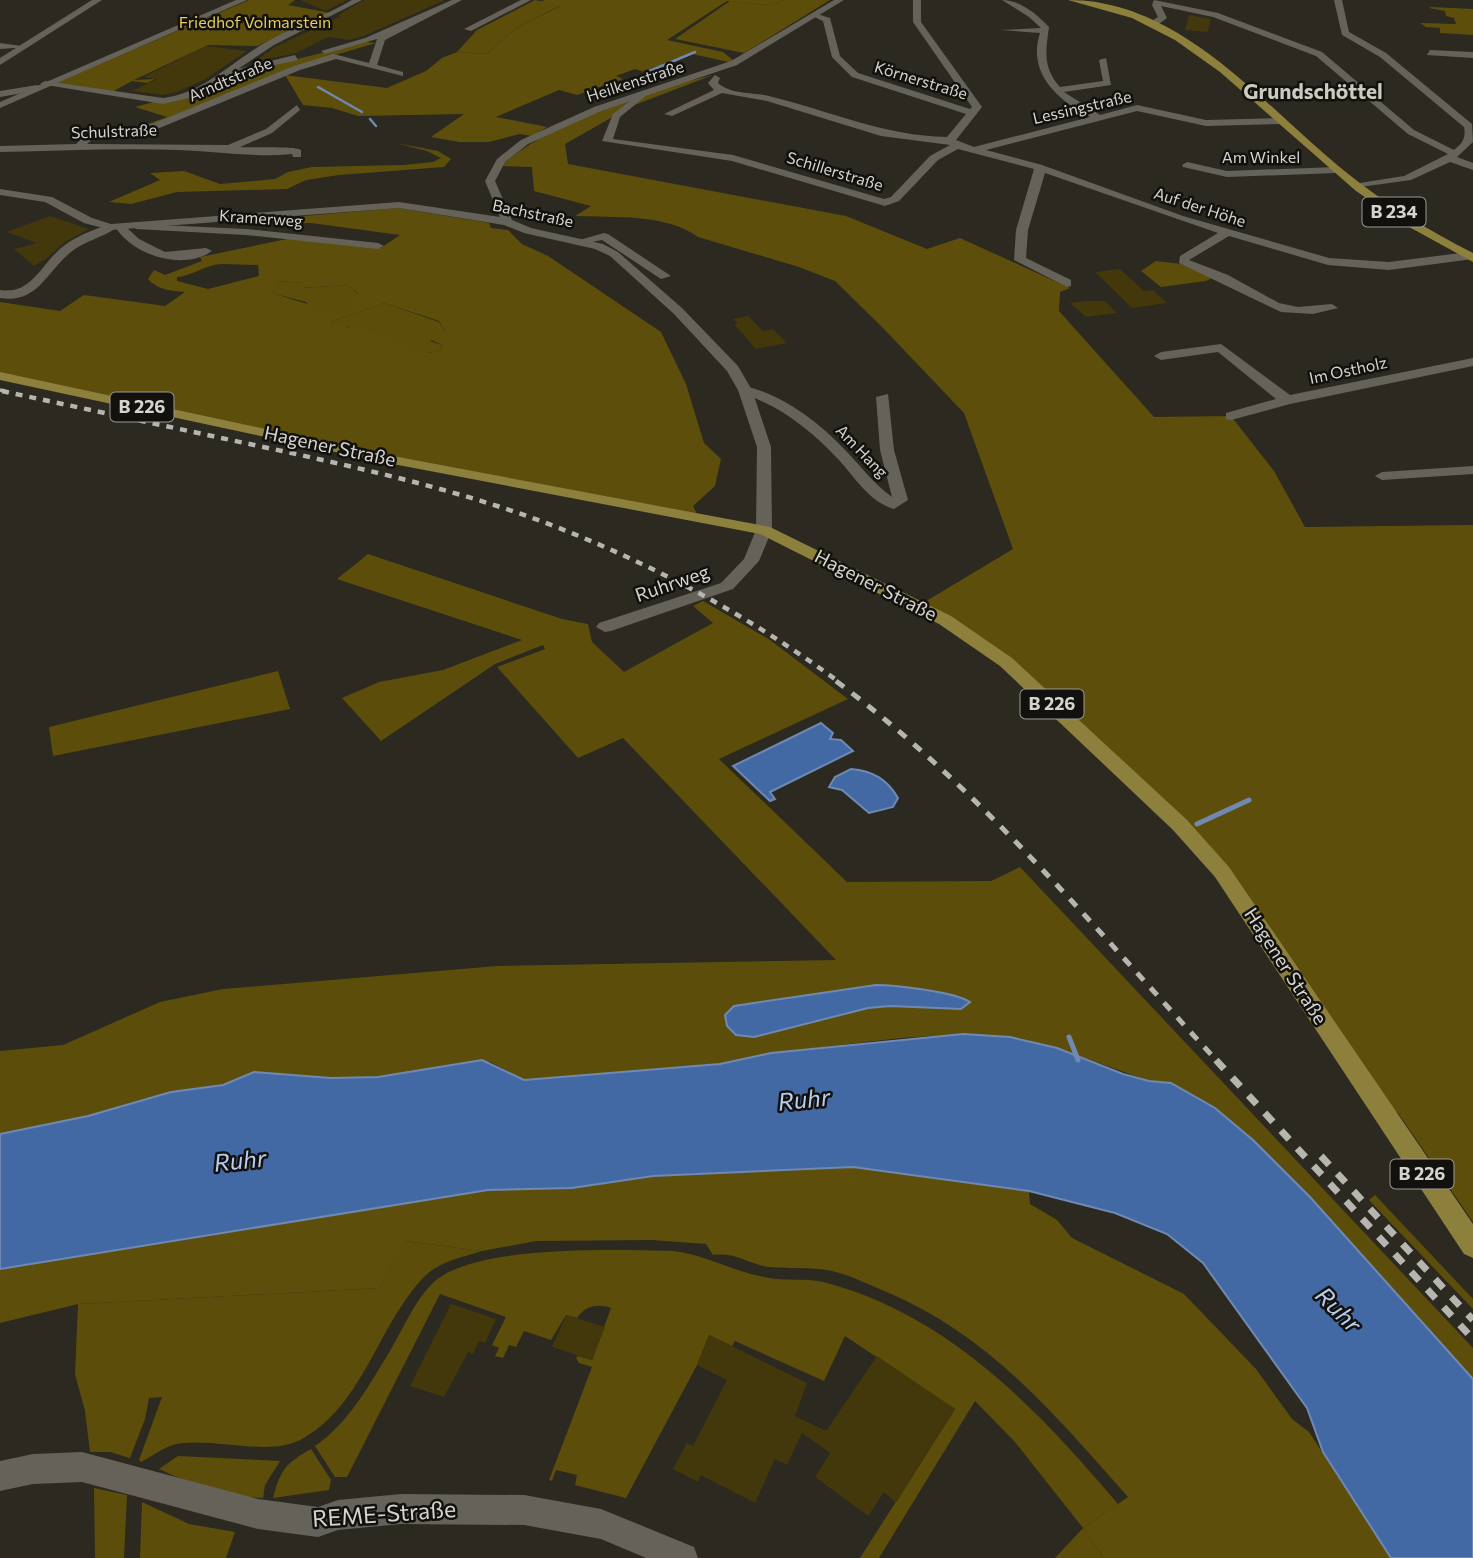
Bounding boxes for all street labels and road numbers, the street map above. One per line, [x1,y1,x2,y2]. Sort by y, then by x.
street label: Arndtstraße [185,52,274,105]
street label: Heilkenstraße [584,56,686,105]
street label: Körnerstraße [872,56,970,103]
street label: Lessingstraße [1031,86,1133,127]
street label: Schulstraße [71,120,157,141]
street label: Schillerstraße [785,147,886,194]
street label: Am Winkel [1222,147,1300,166]
street label: Auf der Höhe [1152,183,1249,230]
street label: Bachstraße [491,195,575,230]
road number: B 234 [1362,197,1426,226]
street label: Kramerweg [219,205,304,230]
street label: Im Ostholz [1307,352,1389,387]
road number: B 226 [110,393,174,422]
street label: Hagener Straße [262,420,398,471]
street label: Am Hang [833,420,892,481]
street label: Hagener Straße [811,544,941,625]
street label: Ruhrweg [632,559,712,606]
road number: B 226 [1020,690,1084,718]
street label: Hagener Straße [1240,903,1333,1028]
road number: B 226 [1390,1160,1454,1189]
street label: REME-Straße [311,1494,457,1532]

